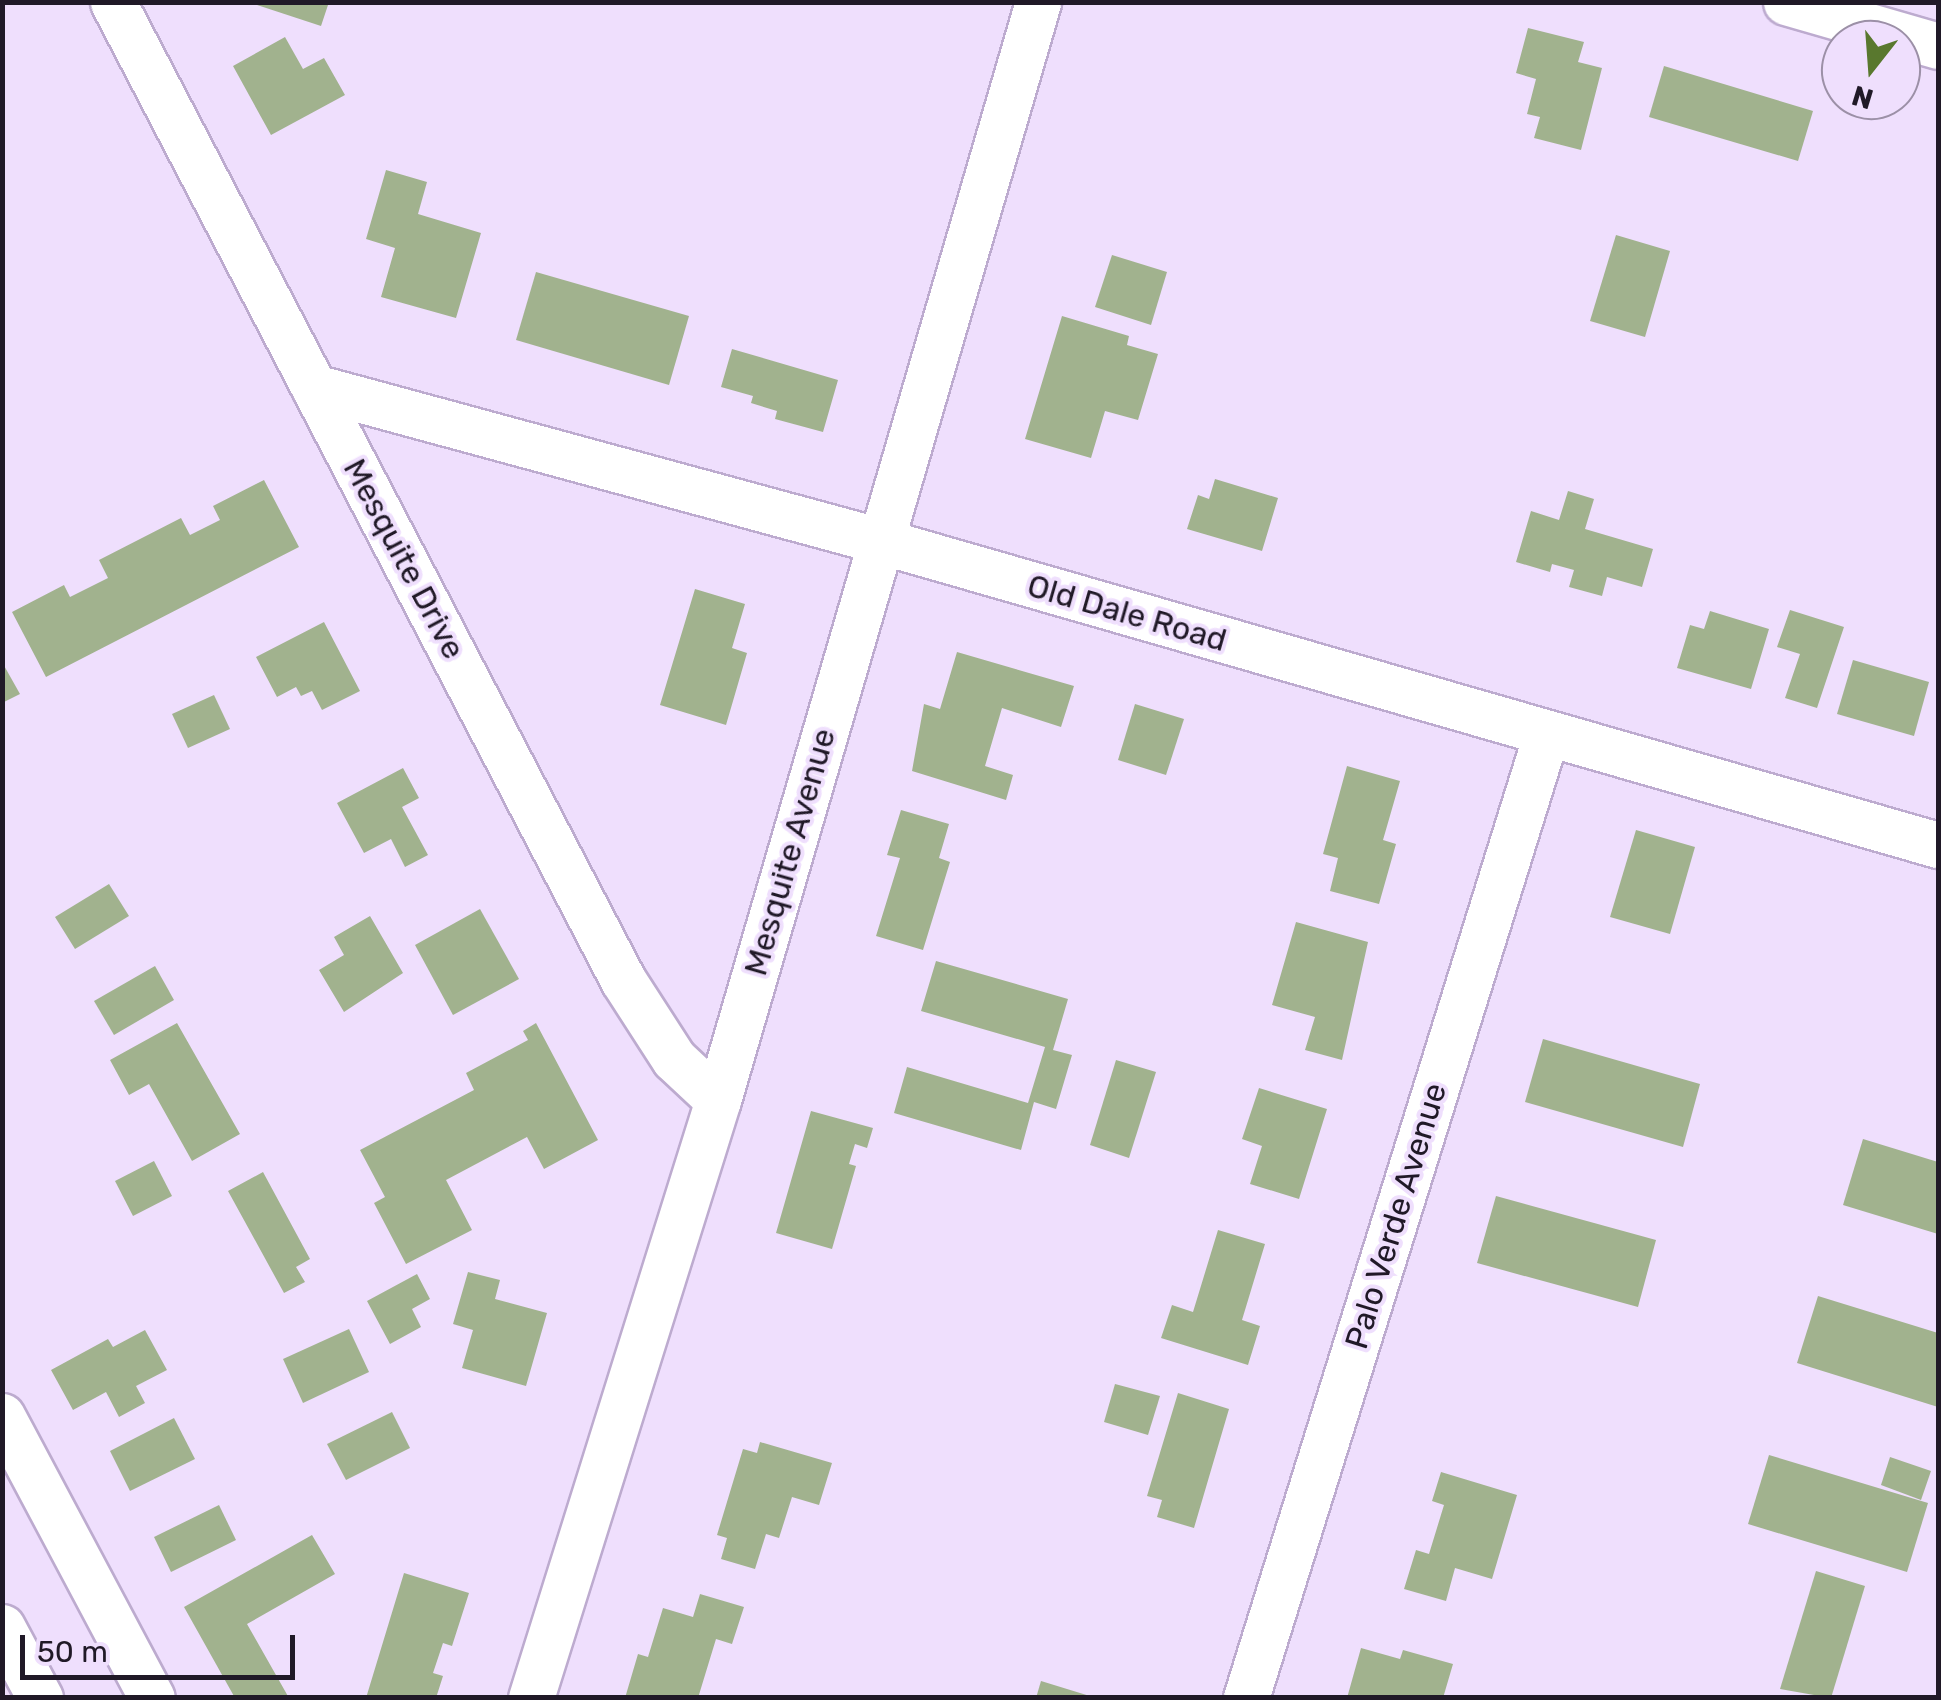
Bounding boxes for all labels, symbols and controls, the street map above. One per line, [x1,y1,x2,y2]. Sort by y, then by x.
north arrow [1821,20,1921,120]
text: N [1848,79,1877,116]
street label: Mesquite Drive [335,452,473,666]
street label: Old Dale Road [1023,566,1231,660]
street label: Mesquite Avenue [736,724,844,980]
street label: Palo Verde Avenue [1337,1078,1455,1354]
scale bar [25,1615,300,1677]
text: 50 m [37,1634,108,1670]

